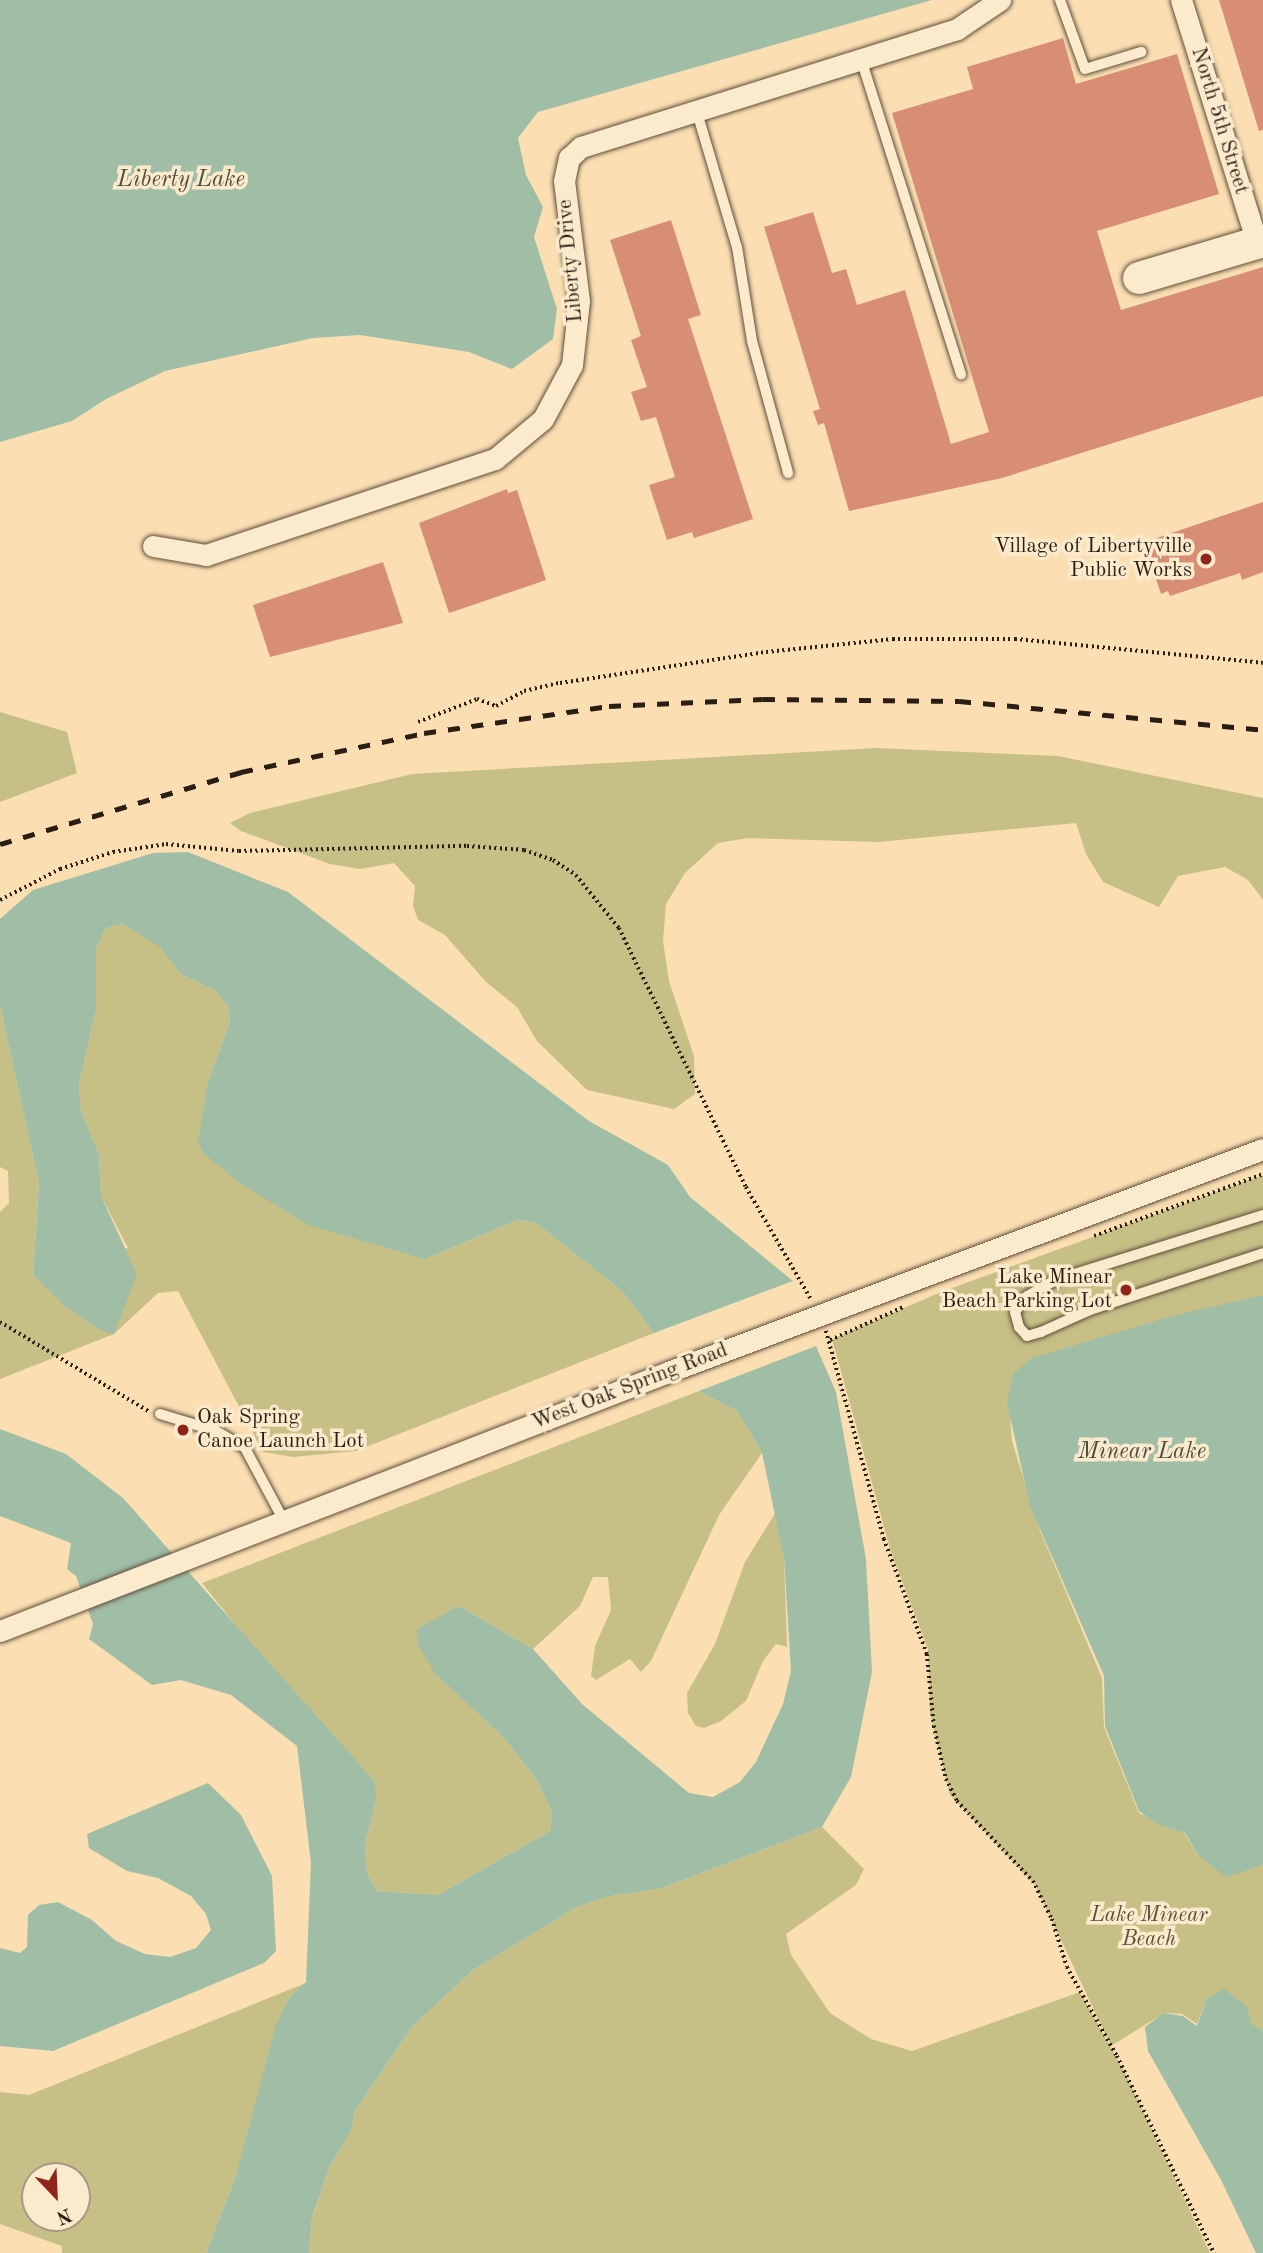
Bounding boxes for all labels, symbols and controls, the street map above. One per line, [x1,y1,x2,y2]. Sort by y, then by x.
street label: North 5th Street [1185,44,1253,198]
water label: Liberty Lake [117,166,245,194]
street label: Liberty Drive [553,198,589,324]
place label: Village of Libertyville Public Works [994,534,1192,584]
marker: Village of Libertyville Public Works [1198,551,1214,567]
place label: Lake Minear Beach Parking Lot [942,1265,1112,1315]
marker: Lake Minear Beach Parking Lot [1118,1282,1134,1298]
street label: West Oak Spring Road [528,1338,732,1436]
place label: Oak Spring Canoe Launch Lot [197,1405,364,1455]
marker: Oak Spring Canoe Launch Lot [175,1422,191,1438]
water label: Minear Lake [1078,1438,1206,1466]
park label: Lake Minear Beach [1090,1903,1208,1953]
north arrow [21,2162,91,2232]
text: N [53,2203,74,2227]

